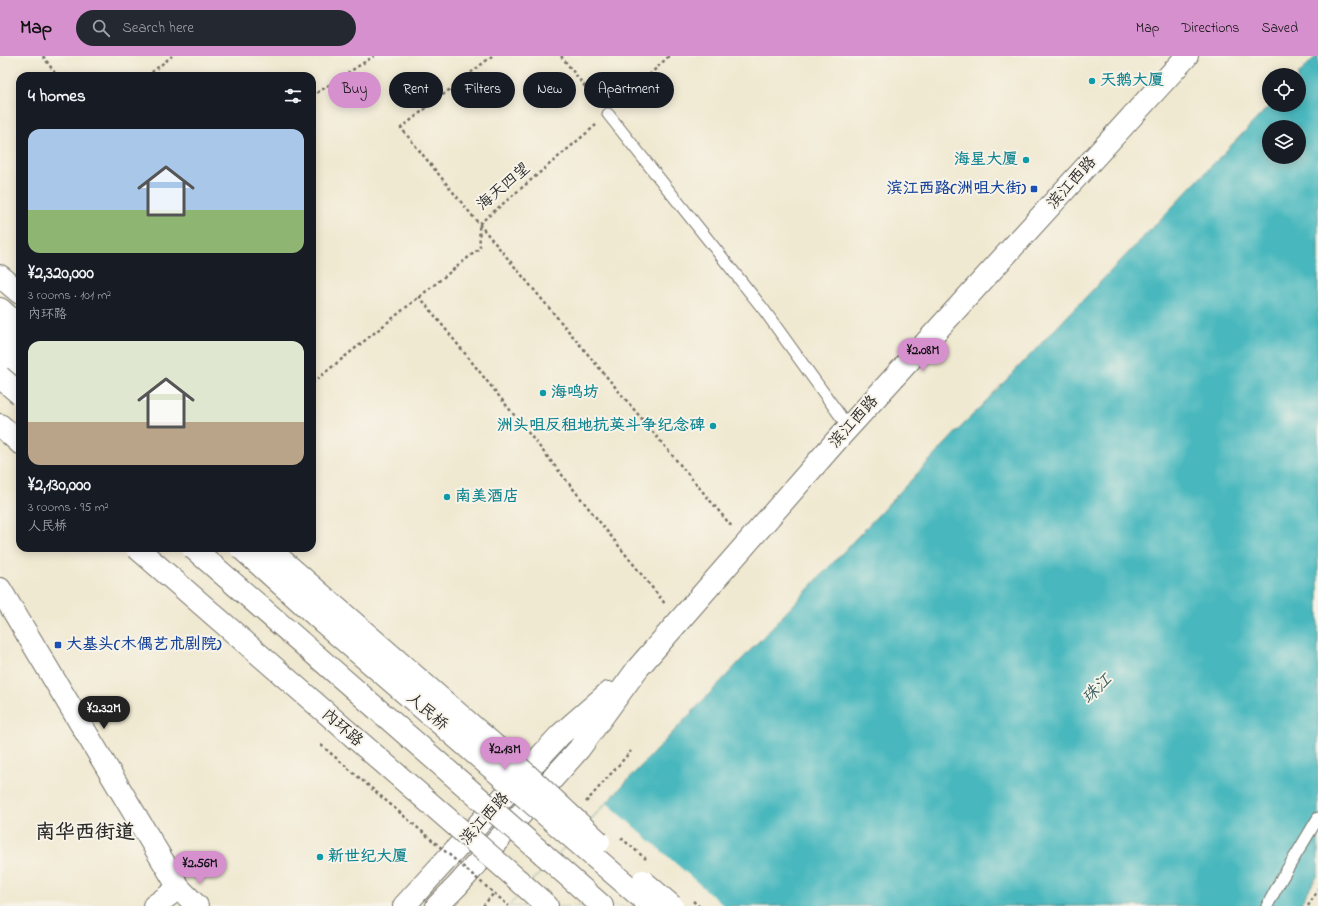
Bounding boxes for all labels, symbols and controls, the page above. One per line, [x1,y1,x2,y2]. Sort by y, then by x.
search box [76,10,356,46]
text: Map [20,15,52,42]
icon: search [90,17,112,39]
text: Search here [122,17,194,39]
text: Map [1136,18,1159,39]
text: Directions [1181,18,1239,39]
text: Saved [1261,18,1298,39]
map controls [1262,68,1306,164]
button: locate [1262,68,1306,112]
place label: 天鹅大厦 [1100,69,1164,93]
chip: Buy [328,72,381,108]
chip: Rent [389,72,443,108]
chip: Filters [451,72,515,108]
chip: New [523,72,576,108]
chip: Apartment [584,72,674,108]
marker: 天鹅大厦 [1087,76,1097,86]
text: 4 homes [28,84,86,109]
icon: filters [282,85,304,107]
button: layers [1262,120,1306,164]
place label: 海星大厦 [954,148,1018,172]
street label: 滨江西路 [1042,151,1102,215]
icon: home [130,155,202,227]
marker: 海星大厦 [1021,155,1031,165]
street label: 海天四望 [472,157,536,217]
place label: 滨江西路(洲咀大街) [887,177,1026,201]
marker: 滨江西路(洲咀大街) [1029,184,1039,194]
text: ¥2,320,000 [28,261,94,286]
text: 3 rooms · 101 m² [28,286,111,305]
text: 内环路 [28,305,67,324]
pin: ¥2.08M [890,338,956,372]
text: ¥2.08M [907,341,939,360]
icon: home [130,367,202,439]
place label: 海鸣坊 [551,381,599,405]
marker: 海鸣坊 [538,388,548,398]
street label: 滨江西路 [824,390,884,454]
place label: 洲头咀反租地抗英斗争纪念碑 [497,414,705,438]
marker: 洲头咀反租地抗英斗争纪念碑 [708,421,718,431]
text: ¥2,130,000 [28,473,91,498]
place label: 南美酒店 [455,485,519,509]
marker: 南美酒店 [442,492,452,502]
text: 3 rooms · 95 m² [28,498,109,517]
text: 人民桥 [28,517,67,536]
place label: 大基头(木偶艺术剧院) [66,633,222,657]
marker: 大基头(木偶艺术剧院) [53,640,63,650]
water label: 珠江 [1076,668,1119,710]
street label: 人民桥 [401,687,453,737]
pin: ¥2.32M [71,696,137,730]
text: ¥2.32M [87,699,121,718]
street label: 内环路 [316,703,368,753]
pin: ¥2.13M [472,737,538,771]
text: ¥2.13M [489,740,521,759]
street label: 滨江西路 [455,787,515,851]
district label: 南华西街道 [35,819,135,848]
place label: 新世纪大厦 [328,845,408,869]
pin: ¥2.56M [167,851,233,885]
marker: 新世纪大厦 [315,852,325,862]
text: ¥2.56M [182,854,218,873]

